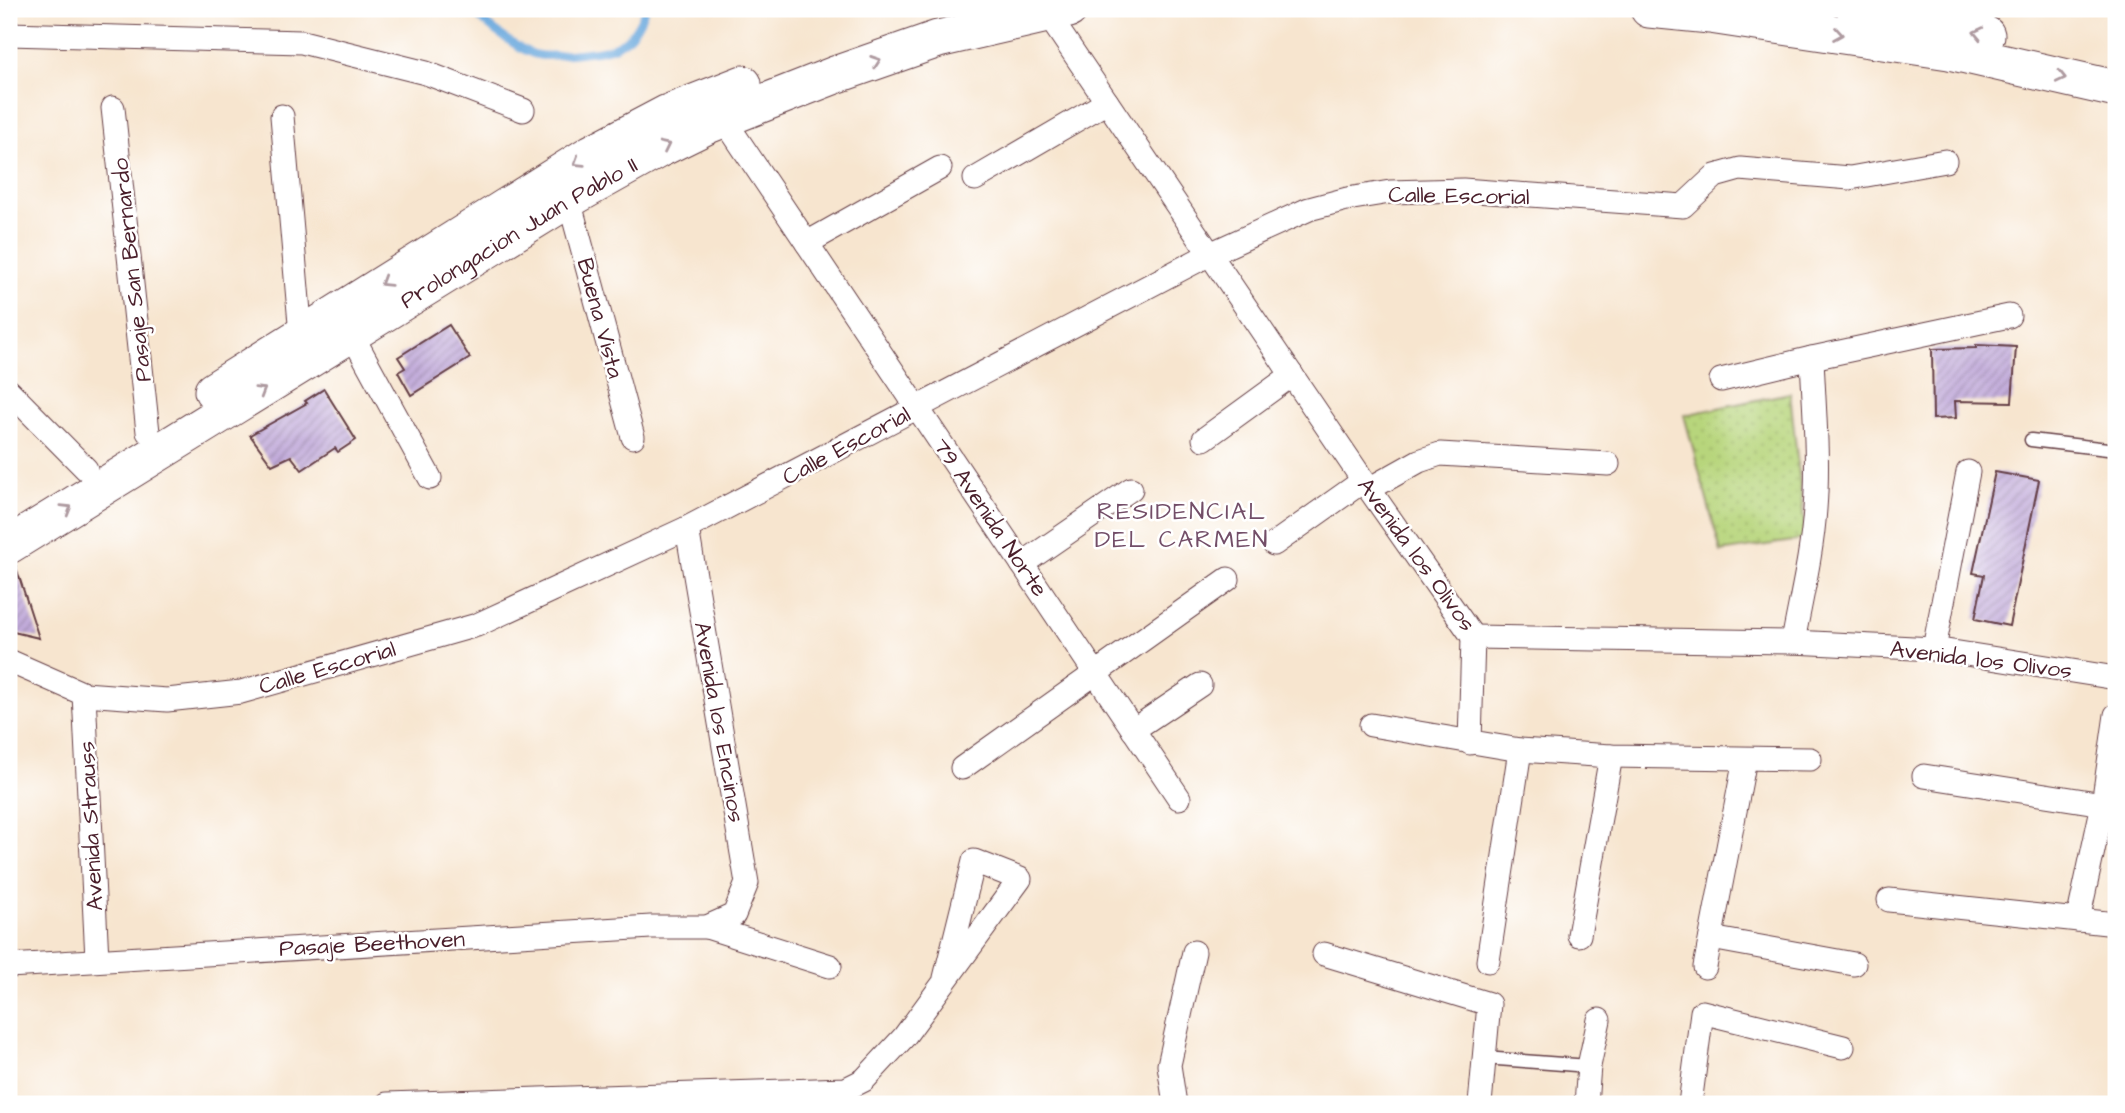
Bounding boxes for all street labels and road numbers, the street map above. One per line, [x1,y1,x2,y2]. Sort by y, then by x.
street label: Prolongacion Juan Pablo II [394,149,643,317]
street label: Pasaje San Bernardo [104,156,160,383]
street label: Calle Escorial [1388,179,1530,213]
street label: Buena Vista [569,255,632,382]
street label: Calle Escorial [777,399,916,493]
street label: 79 Avenida Norte [925,432,1055,603]
street label: Avenida los Olivos [1349,471,1483,638]
street label: Avenida los Encinos [686,619,752,825]
street label: Calle Escorial [255,633,399,703]
street label: Avenida los Olivos [1888,633,2074,687]
street label: Avenida Strauss [71,740,111,912]
street label: Pasaje Beethoven [278,923,466,965]

